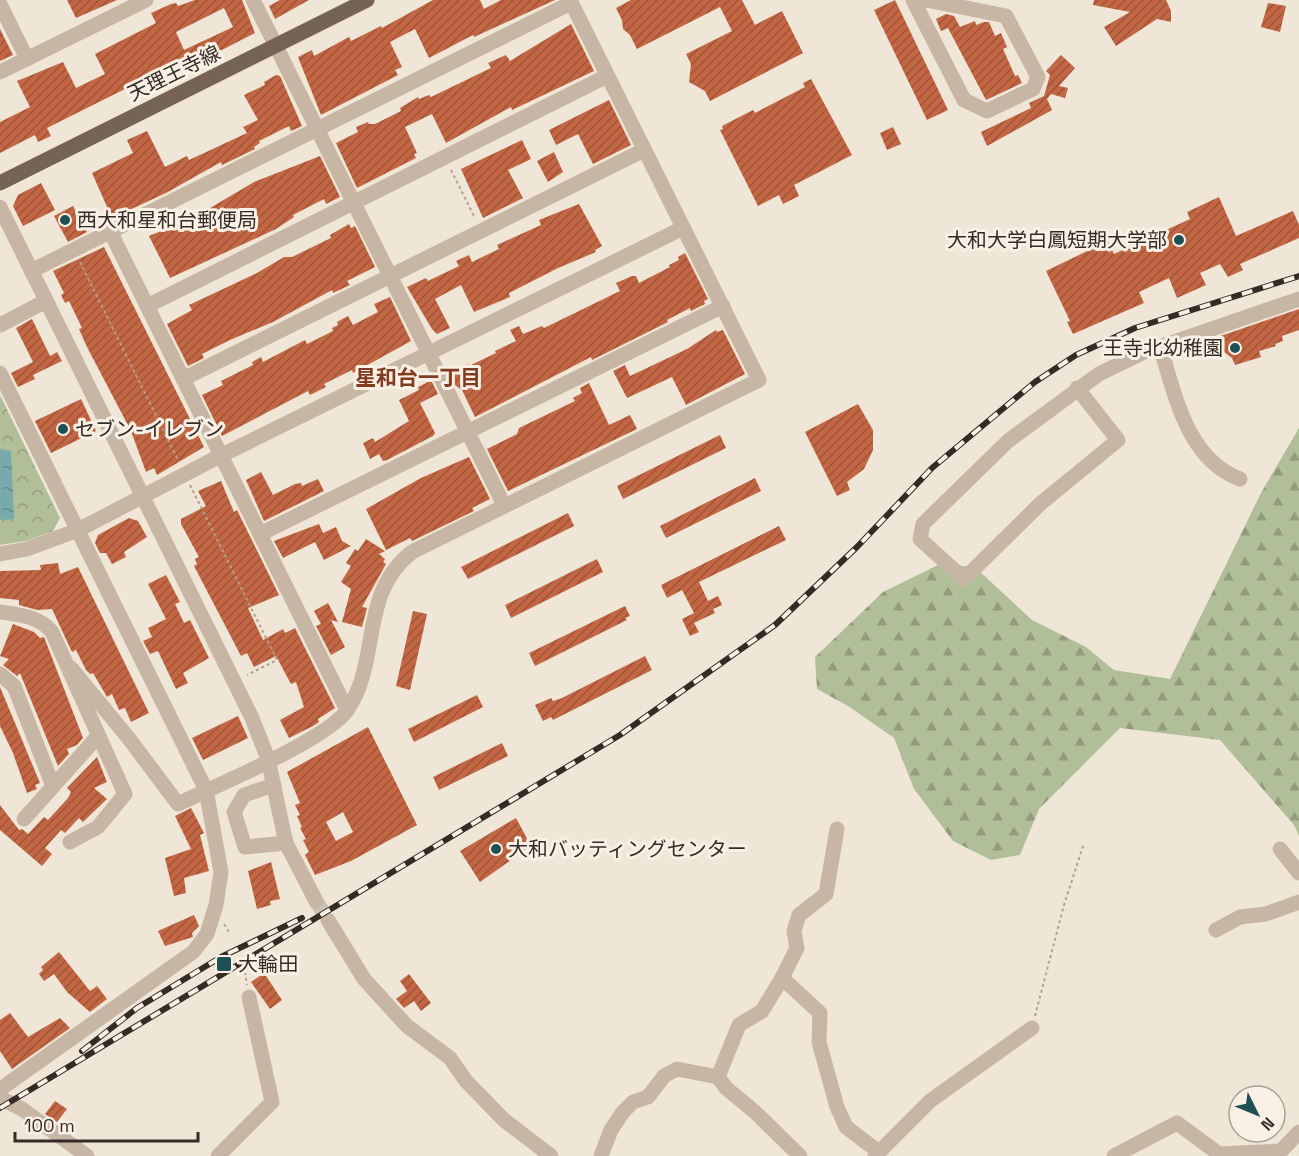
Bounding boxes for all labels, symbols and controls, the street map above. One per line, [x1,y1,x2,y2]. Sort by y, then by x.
street label: 天理王寺線 [123,39,225,107]
place label: 西大和星和台郵便局 [77,207,257,233]
marker: 西大和星和台郵便局 [58,213,72,227]
place label: 大和大学白鳳短期大学部 [947,227,1167,253]
marker: 大和大学白鳳短期大学部 [1172,233,1186,247]
place label: 王寺北幼稚園 [1103,335,1223,361]
marker: 王寺北幼稚園 [1228,341,1242,355]
district label: 星和台一丁目 [355,364,481,391]
place label: セブン-イレブン [75,416,224,442]
marker: セブン-イレブン [56,422,70,436]
place label: 大和バッティングセンター [508,836,747,862]
marker: 大和バッティングセンター [489,842,503,856]
place label: 大輪田 [238,951,298,977]
marker: 大輪田 [215,955,233,973]
north arrow [1227,1084,1287,1144]
scale bar [15,1105,198,1143]
text: N [1256,1113,1279,1135]
text: 100 m [24,1114,75,1137]

